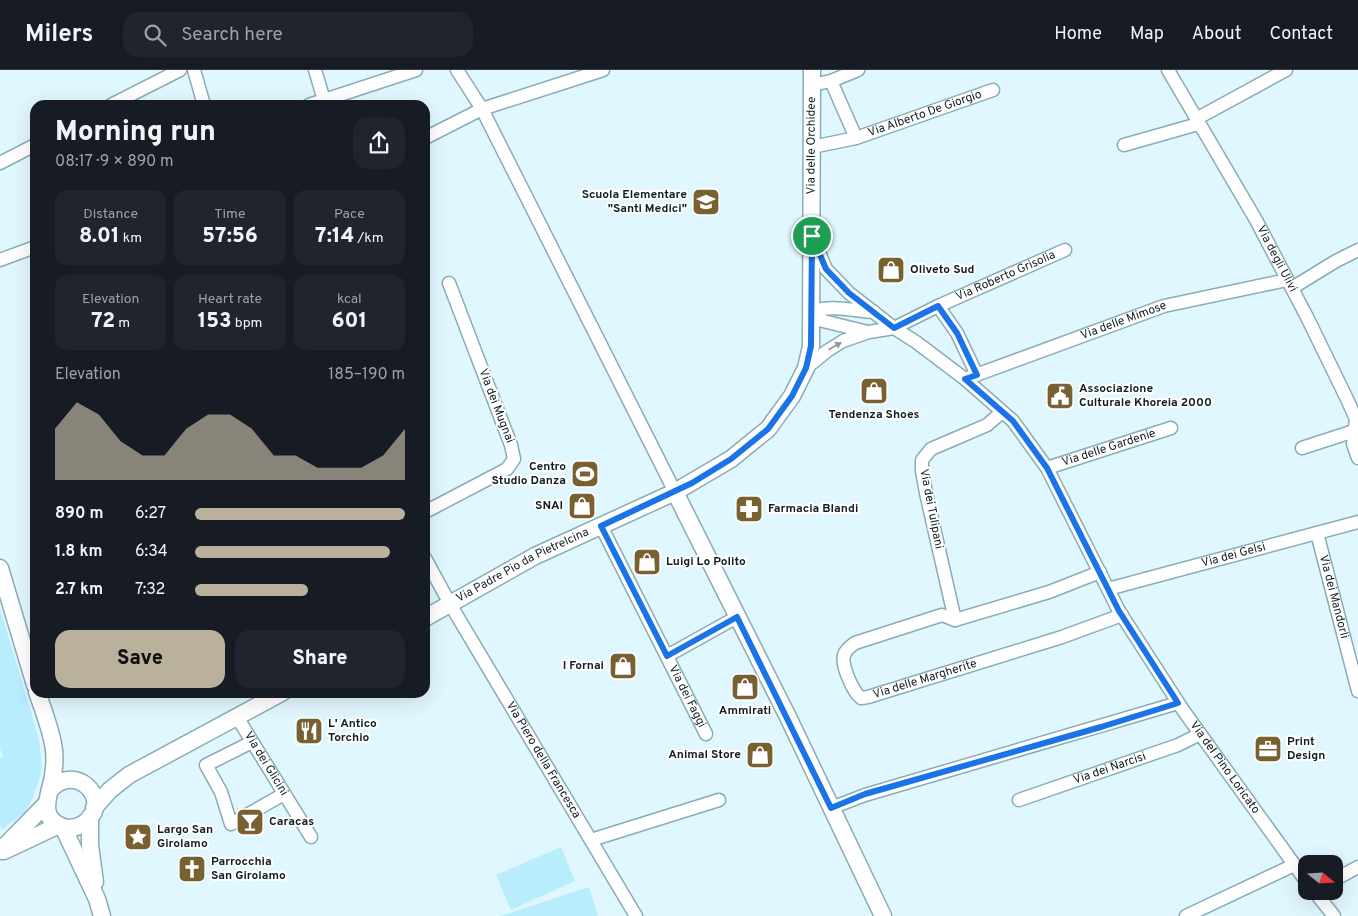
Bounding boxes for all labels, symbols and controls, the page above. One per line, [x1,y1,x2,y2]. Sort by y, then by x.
search box [123,12,473,57]
text: Milers [25,20,93,50]
icon: search [141,21,169,49]
text: Search here [181,23,283,47]
text: Home [1054,23,1102,46]
text: Map [1130,23,1164,46]
text: About [1192,23,1241,46]
text: Contact [1269,23,1333,46]
street label: Via Alberto De Giorgio [866,86,984,141]
street label: Via delle Orchidee [804,97,820,194]
text: Morning run [55,115,216,151]
button: share [353,117,405,169]
text: 08:17 · 9 × 890 m [55,152,174,172]
place label: Scuola Elementare "Santi Medici" [582,187,687,217]
school or university icon: Scuola Elementare "Santi Medici" [691,187,721,217]
text: Distance [83,206,138,223]
text: Time [214,206,246,223]
text: Pace [334,206,365,223]
pin [791,215,833,257]
icon: arrive [798,222,826,250]
text: 8.01 [79,223,120,250]
text: 57:56 [202,223,258,250]
text: 7:14 [315,223,354,250]
street label: Via degli Ulivi [1252,223,1301,295]
text: km [120,230,142,247]
text: /km [354,230,384,247]
street label: Via Roberto Grisolia [953,247,1058,305]
shop icon: Oliveto Sud [876,255,906,285]
place label: Oliveto Sud [910,262,974,278]
text: Elevation [82,291,139,308]
text: Heart rate [198,291,262,308]
text: kcal [337,291,362,308]
street label: Via delle Mimose [1078,298,1169,344]
text: 72 [91,308,115,335]
text: 153 [198,308,232,335]
text: 601 [332,308,367,335]
text: m [115,315,130,332]
text: bpm [232,315,262,332]
one-way arrow [828,342,843,350]
text: Elevation [55,365,121,385]
text: 185–190 m [328,365,405,385]
street label: Via dei Mugnai [474,367,518,445]
shop icon: Tendenza Shoes [859,376,889,406]
public building icon: Associazione Culturale Khoreia 2000 [1045,381,1075,411]
place label: Associazione Culturale Khoreia 2000 [1079,381,1212,411]
place label: Tendenza Shoes [829,407,920,423]
street label: Via delle Gardenie [1060,425,1158,471]
place label: Centro Studio Danza [491,459,566,489]
sports icon: Centro Studio Danza [570,459,600,489]
street label: Via dei Tulipani [915,468,947,550]
shop icon: SNAI [567,491,597,521]
pharmacy icon: Farmacia Blandi [734,494,764,524]
place label: SNAI [535,498,563,514]
place label: Farmacia Blandi [768,501,858,517]
text: 890 m [55,504,103,524]
text: 6:27 [135,504,166,524]
street label: Via Padre Pio da Pietrelcina [453,524,592,607]
street label: Via dei Gelsi [1200,539,1267,572]
text: 1.8 km [55,542,102,562]
text: 6:34 [135,542,168,562]
shop icon: Luigi Lo Polito [632,547,662,577]
street label: Via dei Mandorli [1315,553,1352,641]
place label: Luigi Lo Polito [666,554,746,570]
text: 2.7 km [55,580,103,600]
text: 7:32 [135,580,165,600]
button: Save [55,630,225,688]
button: Share [235,630,405,688]
shop icon: I Fornai [608,651,638,681]
street label: Via delle Margherite [871,656,979,703]
place label: I Fornai [563,658,604,674]
street label: Via dei Faggi [665,663,710,730]
shop icon: Ammirati [730,672,760,702]
street label: Via Piero della Francesca [502,699,584,822]
place label: Ammirati [719,703,771,719]
restaurant icon: L' Antico Torchio [294,716,324,746]
place label: L' Antico Torchio [328,716,377,746]
street label: Via del Pino Loricato [1186,718,1263,817]
street label: Via dei Glicini [240,729,292,799]
office icon: Print Design [1253,734,1283,764]
place label: Print Design [1287,734,1325,764]
shop icon: Animal Store [745,740,775,770]
place label: Animal Store [668,747,741,763]
street label: Via dei Narcisi [1071,749,1148,789]
bar icon: Caracas [235,807,265,837]
place label: Caracas [269,814,314,830]
place icon: Largo San Girolamo [123,822,153,852]
place label: Largo San Girolamo [157,822,213,852]
church icon: Parrocchia San Girolamo [177,854,207,884]
place label: Parrocchia San Girolamo [211,854,286,884]
north arrow [1298,855,1342,900]
map controls [1298,855,1343,900]

